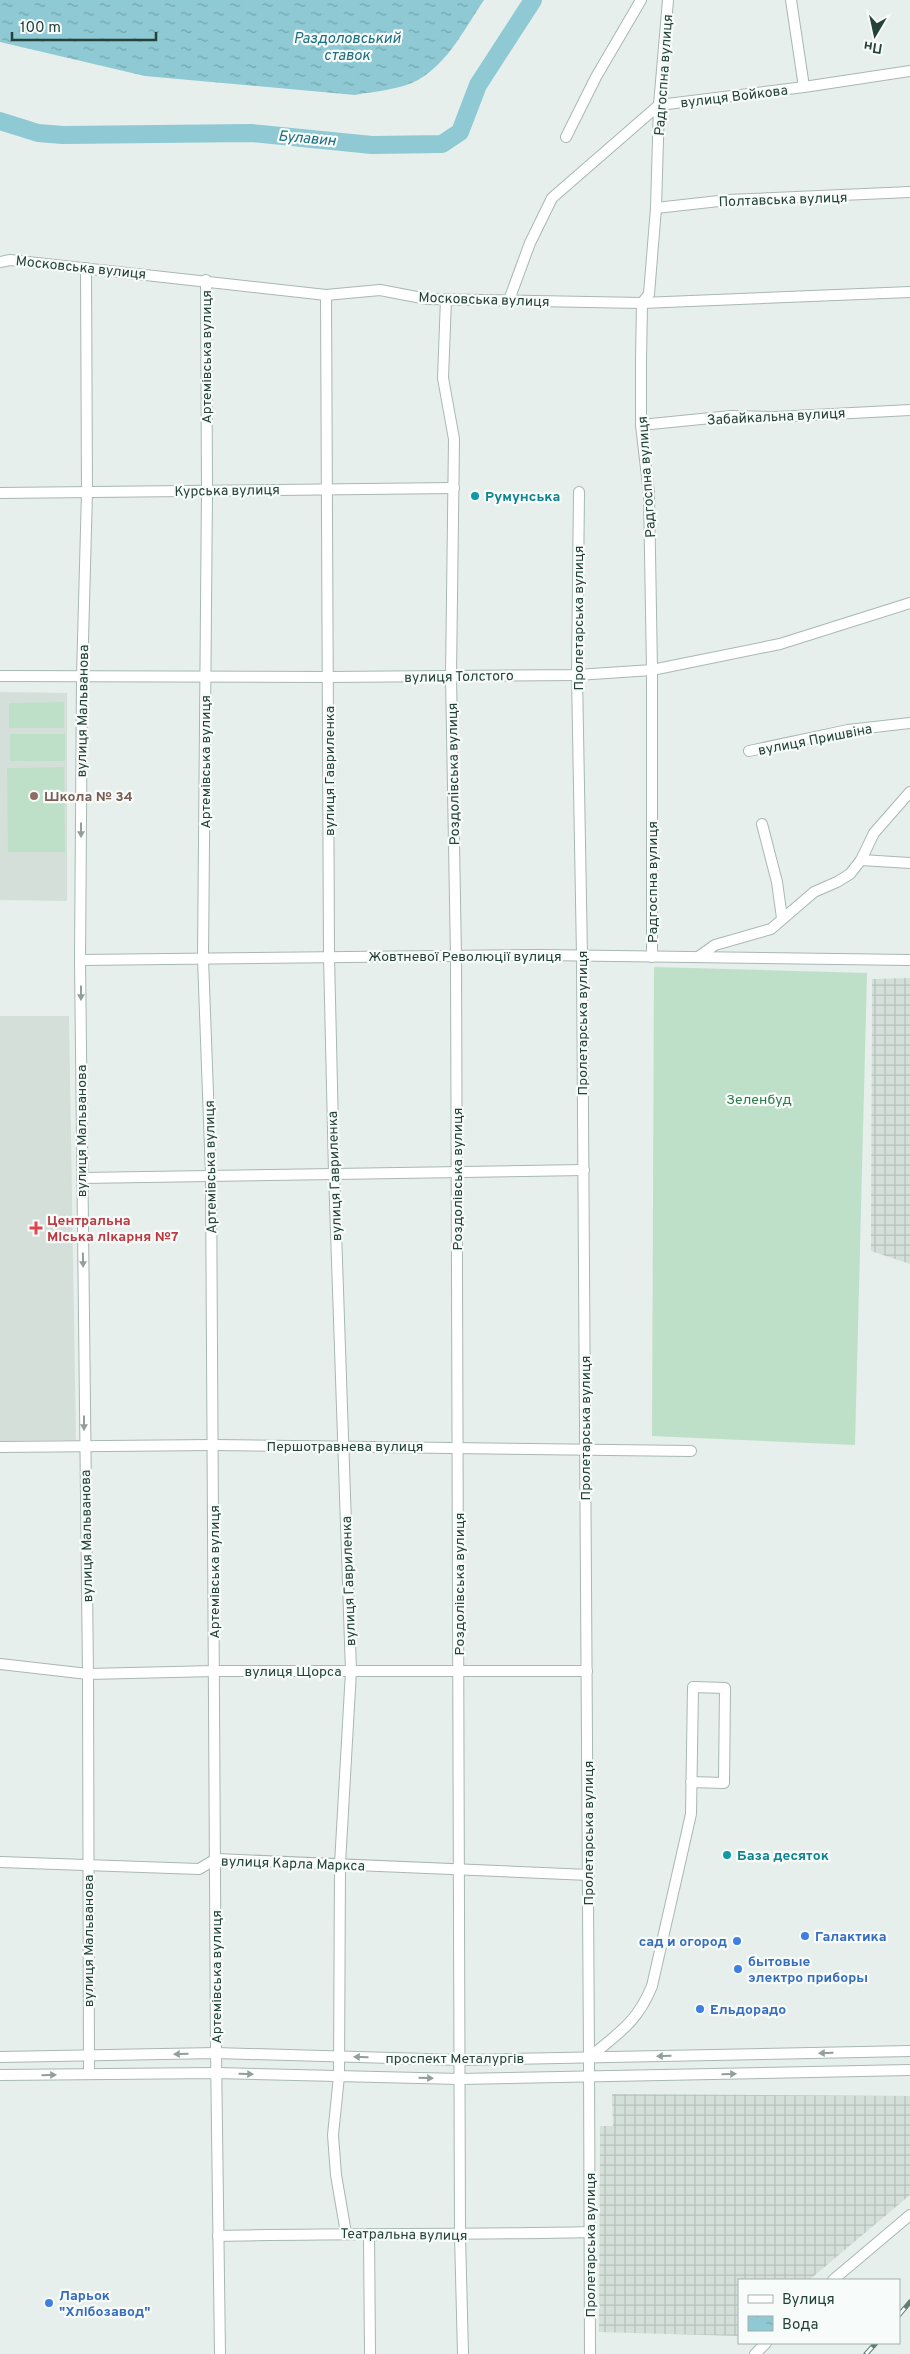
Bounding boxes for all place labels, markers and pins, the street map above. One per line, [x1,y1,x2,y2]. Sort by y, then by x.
place label: Румунська [485,489,560,506]
marker: Румунська [469,490,481,502]
place label: Школа № 34 [44,789,133,806]
marker: Школа № 34 [28,790,40,802]
place label: Центральна Міська лікарня №7 [47,1213,178,1246]
marker: Центральна Міська лікарня №7 [29,1221,43,1235]
place label: База десяток [737,1848,829,1865]
marker: База десяток [721,1849,733,1861]
place label: Галактика [815,1929,887,1946]
marker: Галактика [799,1930,811,1942]
place label: сад и огород [639,1934,727,1951]
marker: сад и огород [731,1935,743,1947]
place label: бытовые электро приборы [748,1954,868,1987]
marker: бытовые электро приборы [732,1963,744,1975]
place label: Ельдорадо [710,2002,786,2019]
marker: Ельдорадо [694,2003,706,2015]
place label: Ларьок "Хлібозавод" [59,2288,151,2321]
marker: Ларьок "Хлібозавод" [43,2297,55,2309]

